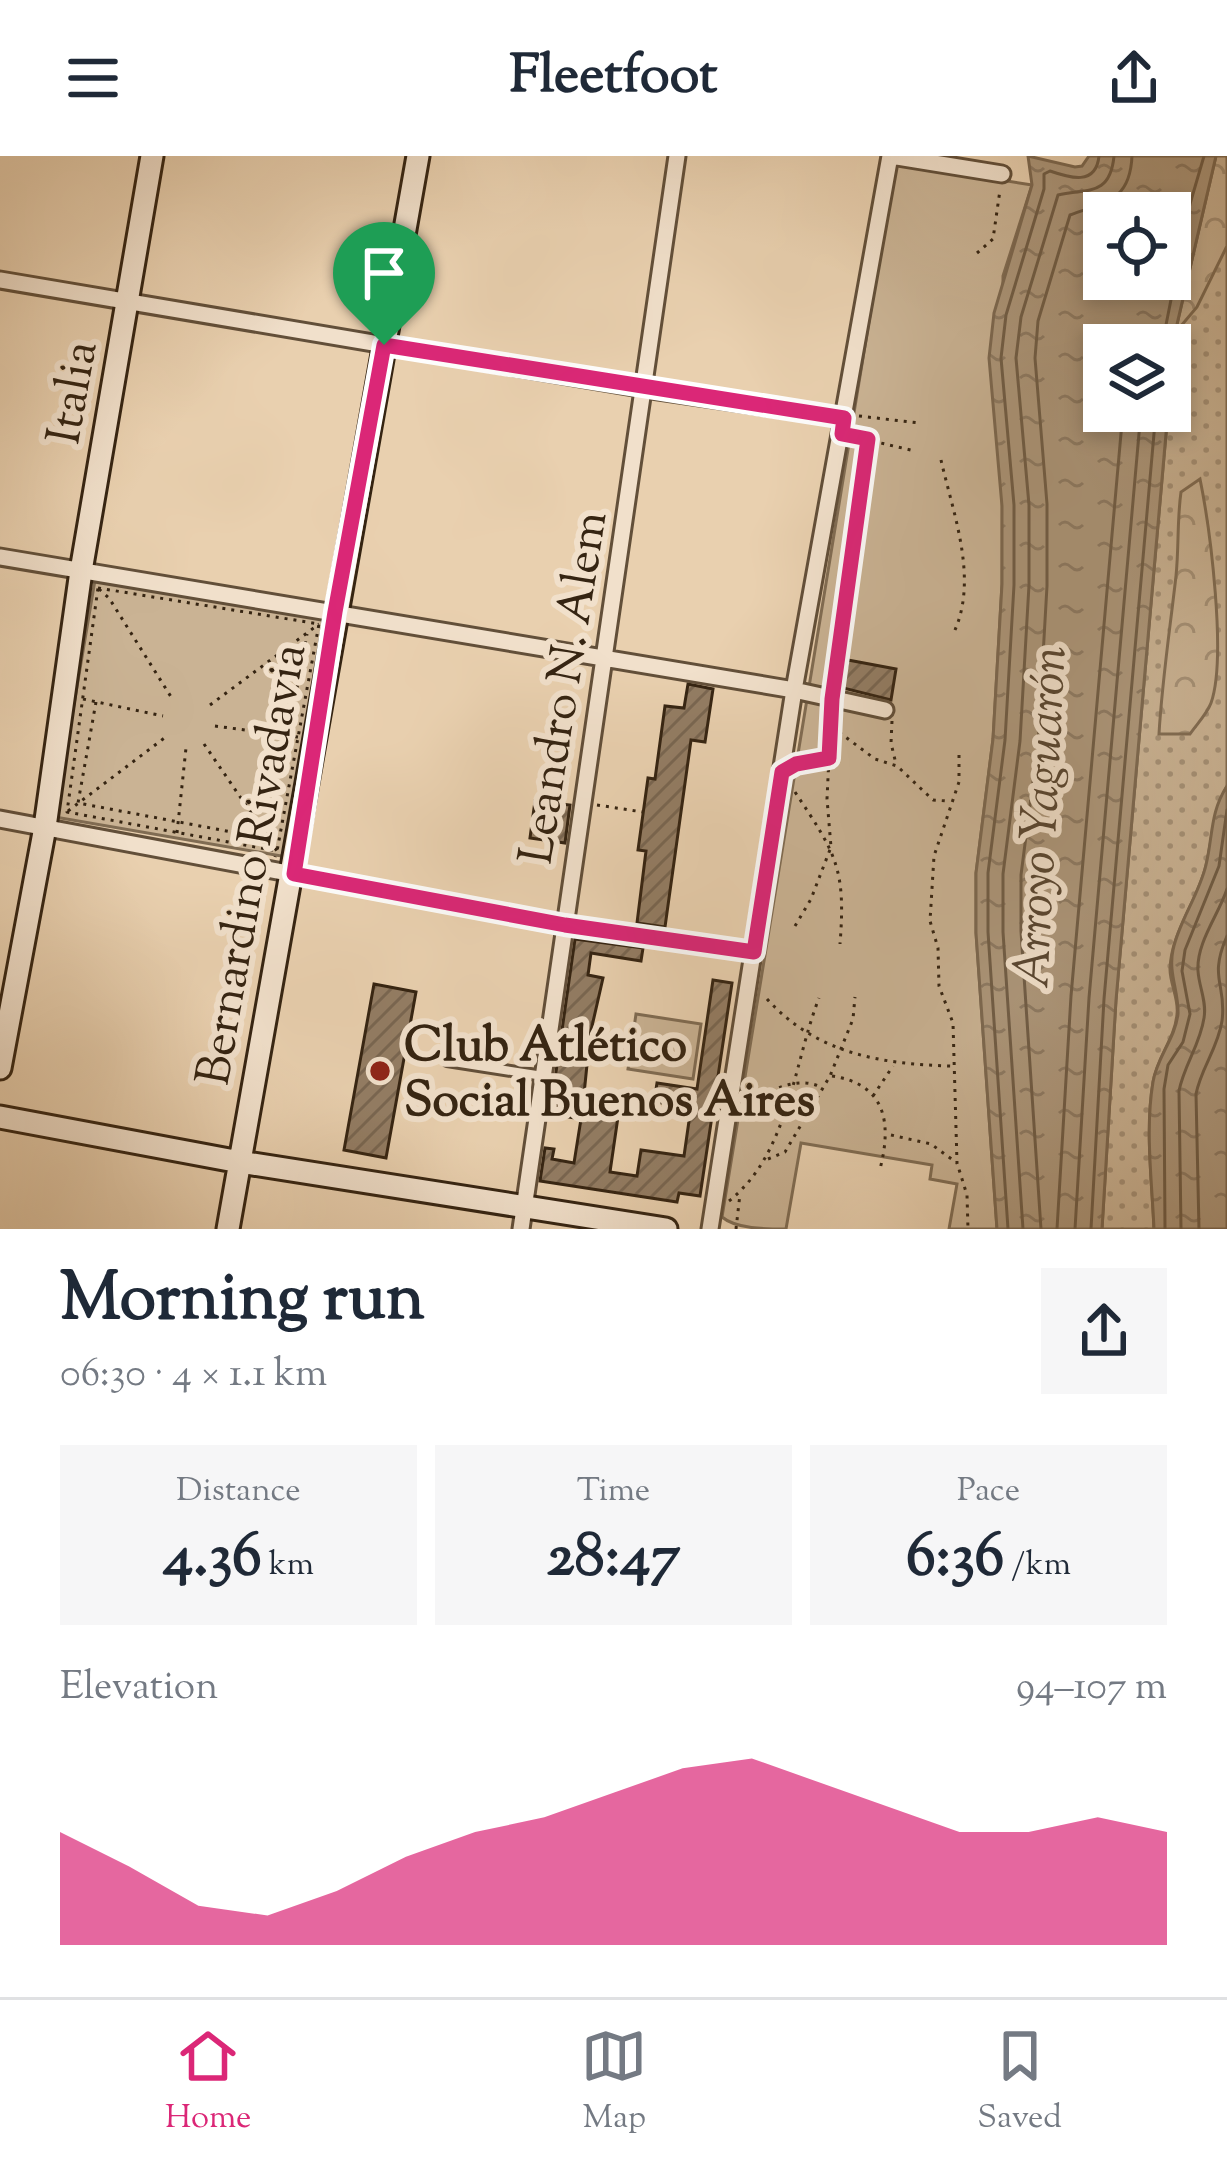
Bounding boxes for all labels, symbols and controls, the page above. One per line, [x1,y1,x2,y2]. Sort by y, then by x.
text: Fleetfoot [510,39,717,117]
icon: menu [60,45,126,111]
icon: share [1101,45,1167,111]
map controls [1083,192,1191,432]
button: locate [1083,192,1191,300]
pin [333,222,435,345]
icon: arrive [351,240,417,306]
button: layers [1083,324,1191,432]
street label: Italia [32,336,118,450]
street label: Leandro N. Alem [504,506,628,869]
street label: Bernardino Rivadavia [182,639,327,1091]
water label: Arroyo Yaguarón [998,644,1089,990]
place label: Club Atlético Social Buenos Aires [404,1014,815,1138]
marker: Club Atlético Social Buenos Aires [367,1058,393,1084]
text: Morning run [60,1255,425,1350]
button: share [1041,1268,1167,1394]
text: 06:30 · 4 × 1.1 km [60,1348,327,1404]
text: Distance [176,1468,301,1516]
text: Time [577,1468,650,1516]
text: Pace [957,1468,1020,1516]
text: 4.36 [163,1516,262,1603]
text: 28:47 [547,1516,680,1603]
text: 6:36 [906,1516,1004,1603]
text: km [262,1542,314,1590]
text: /km [1004,1542,1071,1590]
text: Elevation [60,1661,218,1717]
text: 94–107 m [1016,1661,1167,1717]
tab: Home [165,2023,251,2143]
tab: Map [581,2023,647,2143]
tab: Saved [977,2023,1062,2143]

